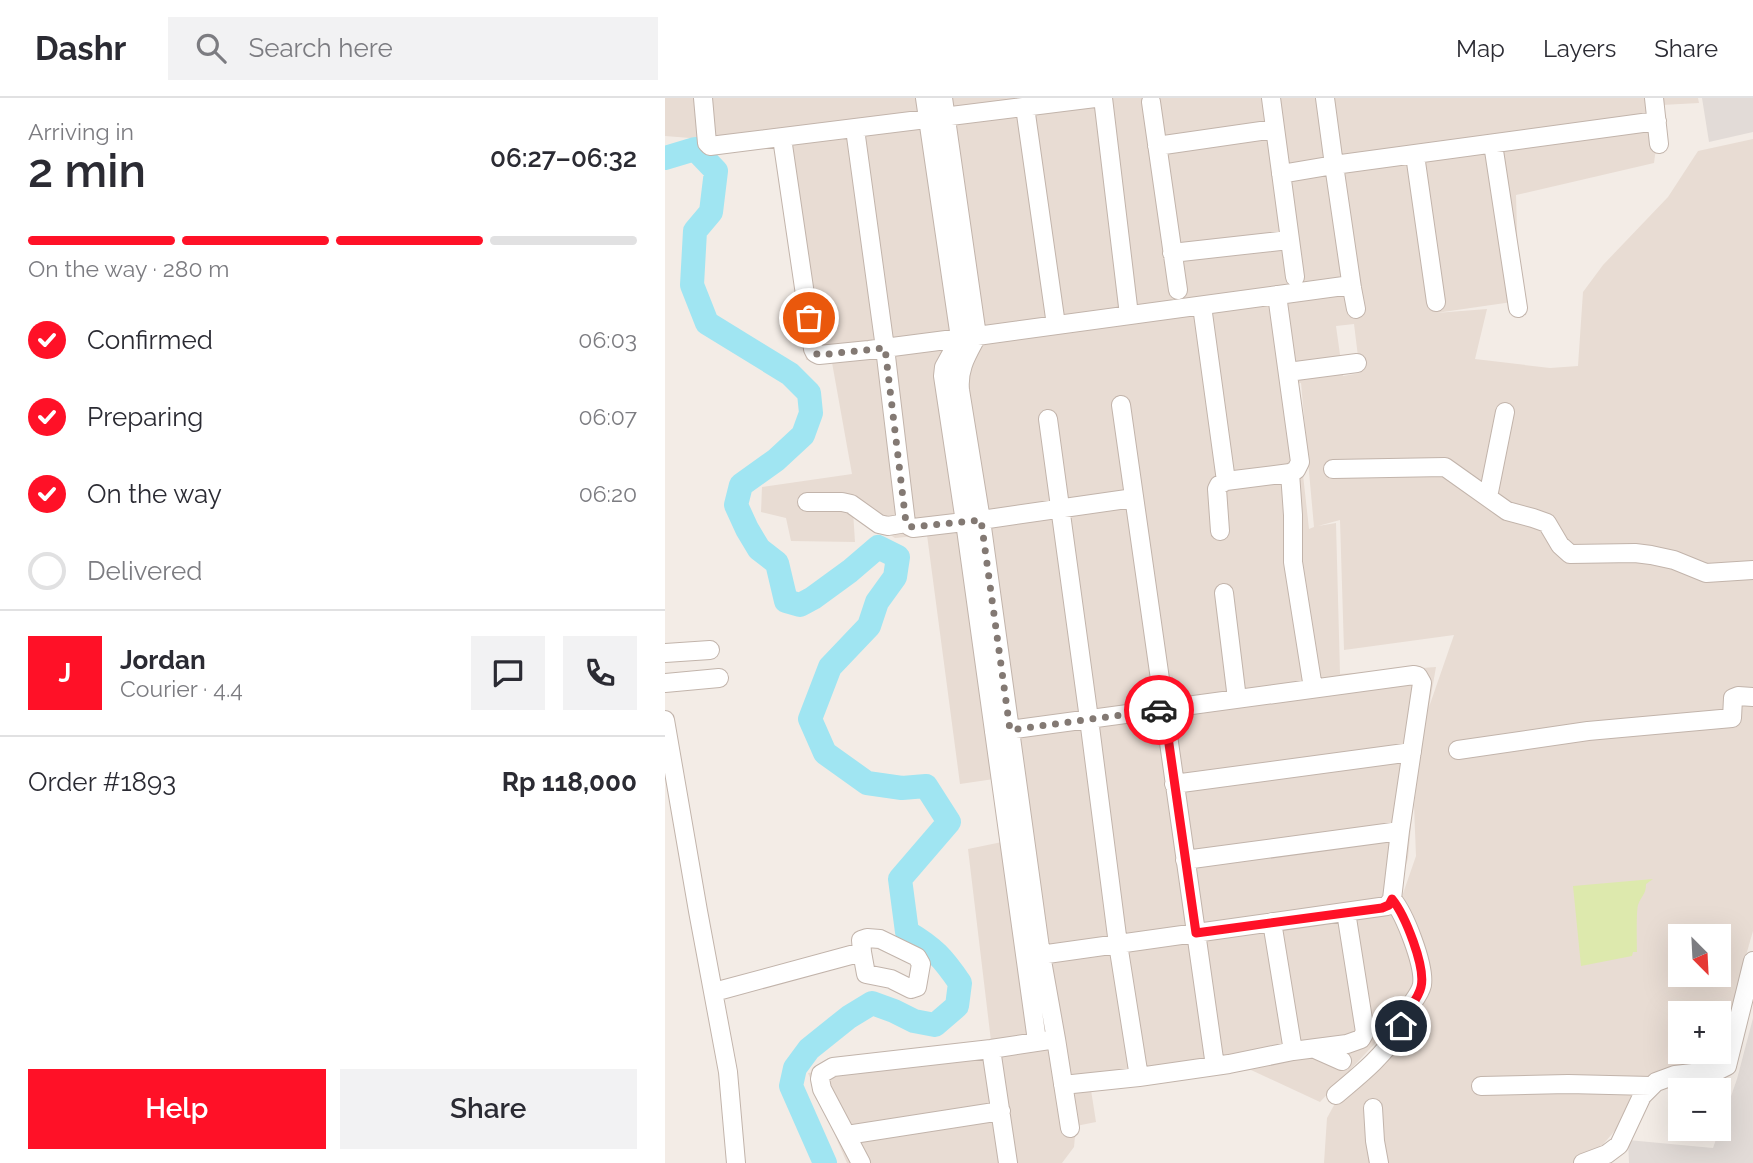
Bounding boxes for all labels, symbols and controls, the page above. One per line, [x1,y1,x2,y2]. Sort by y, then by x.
search box [168,17,658,80]
text: Dashr [35,29,126,68]
icon: search [192,29,230,67]
text: Search here [248,33,393,63]
text: Map [1456,34,1505,63]
text: Layers [1543,34,1616,63]
text: Share [1654,34,1718,63]
text: Arriving in [28,118,134,145]
text: 06:27–06:32 [490,143,637,173]
text: 2 min [28,144,146,198]
text: On the way · 280 m [28,255,230,282]
pin [779,288,839,348]
icon: bag [790,299,828,337]
icon: check [28,321,66,359]
text: Confirmed [87,325,213,355]
text: 06:03 [578,326,637,353]
icon: check [28,398,66,436]
text: Preparing [87,402,203,432]
text: 06:07 [579,403,637,430]
icon: check [28,475,66,513]
text: On the way [87,479,222,509]
text: 06:20 [579,480,637,507]
text: Delivered [87,556,202,586]
button: chat [471,636,545,710]
button: phone [563,636,637,710]
text: Jordan [120,645,206,675]
text: J [59,658,71,688]
text: Courier · 4.4 [120,675,243,702]
courier [1124,675,1194,745]
icon: car [1140,691,1178,729]
text: Order #1893 [28,767,176,797]
text: Rp 118,000 [502,767,637,797]
north arrow [1668,924,1731,987]
map controls [1668,924,1731,1141]
pin [1371,996,1431,1056]
button: + [1668,1001,1731,1064]
icon: home [1382,1007,1420,1045]
button: Help [28,1069,326,1149]
button: Share [340,1069,637,1149]
button: − [1668,1078,1731,1141]

